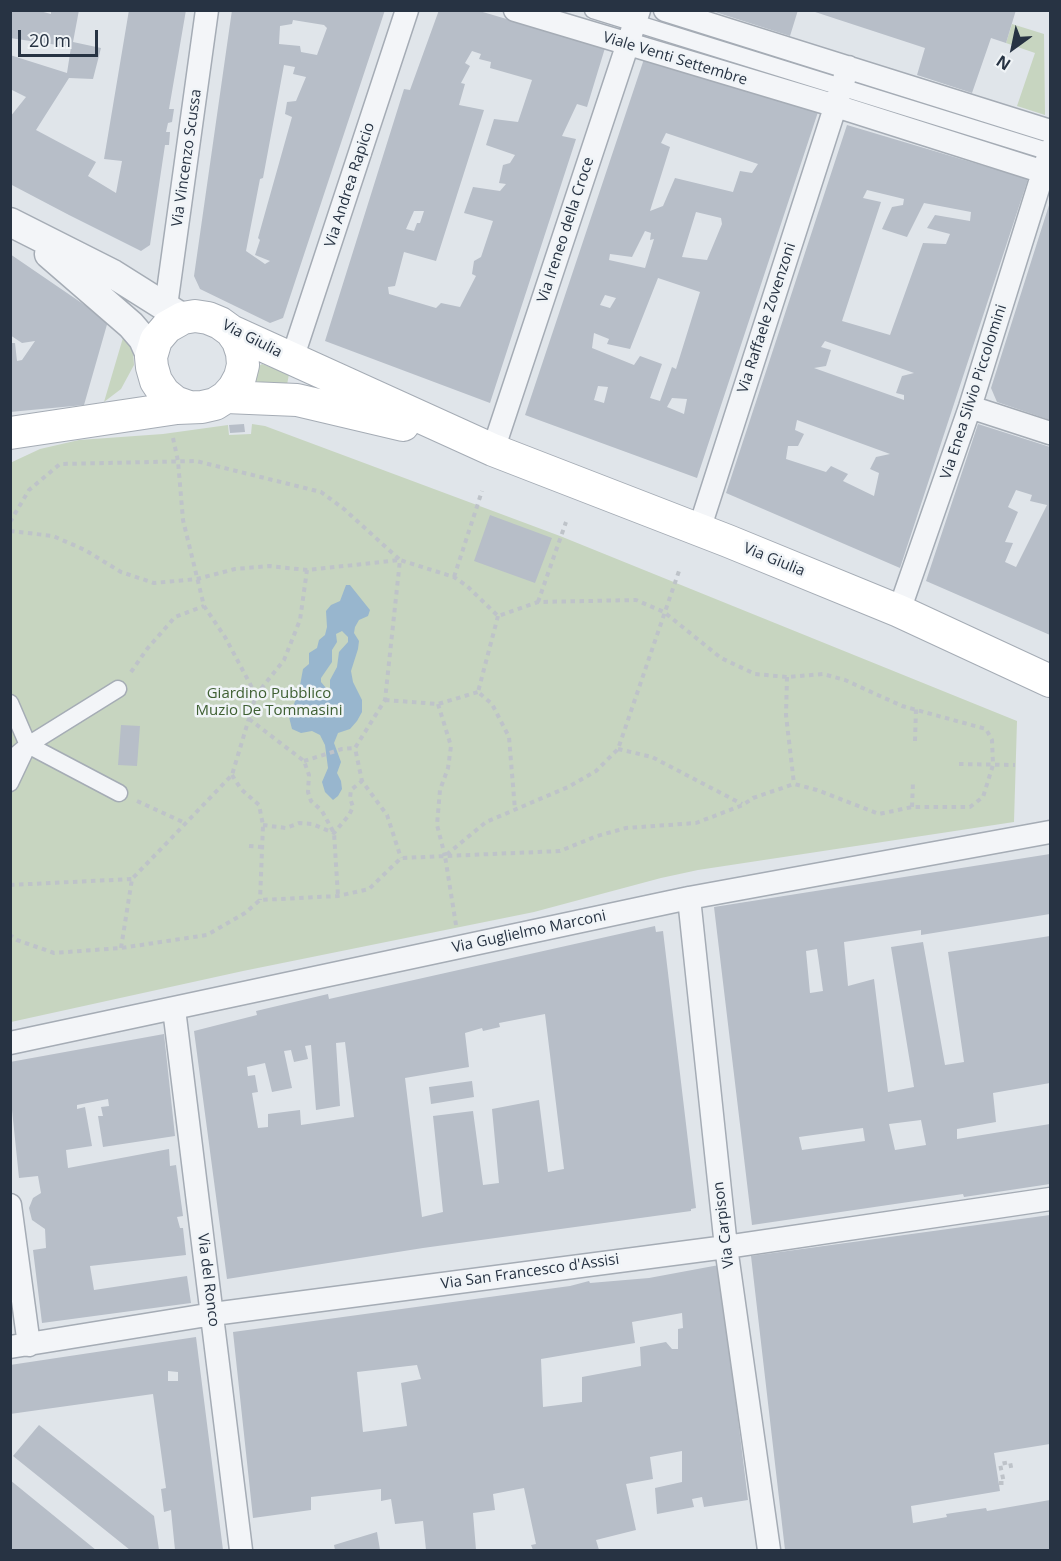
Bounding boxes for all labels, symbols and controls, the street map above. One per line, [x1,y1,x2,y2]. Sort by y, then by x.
scale bar [21,18,100,56]
north arrow [983,18,1043,78]
text: 20 m [29,28,71,52]
street label: Viale Venti Settembre [601,28,749,90]
text: N [992,50,1015,76]
street label: Via Vincenzo Scussa [168,88,206,228]
street label: Via Andrea Rapicio [321,120,379,250]
street label: Via Ireneo della Croce [534,155,598,305]
street label: Via Raffaele Zovenzoni [734,240,800,396]
street label: Via Enea Silvio Piccolomini [937,302,1011,482]
street label: Via Giulia [219,316,285,362]
street label: Via Giulia [741,540,807,580]
park label: Giardino Pubblico Muzio De Tommasini [196,685,342,720]
street label: Via Guglielmo Marconi [450,907,608,957]
street label: Via Carpison [710,1181,738,1269]
street label: Via del Ronco [193,1232,223,1328]
street label: Via San Francesco d'Assisi [440,1251,620,1293]

